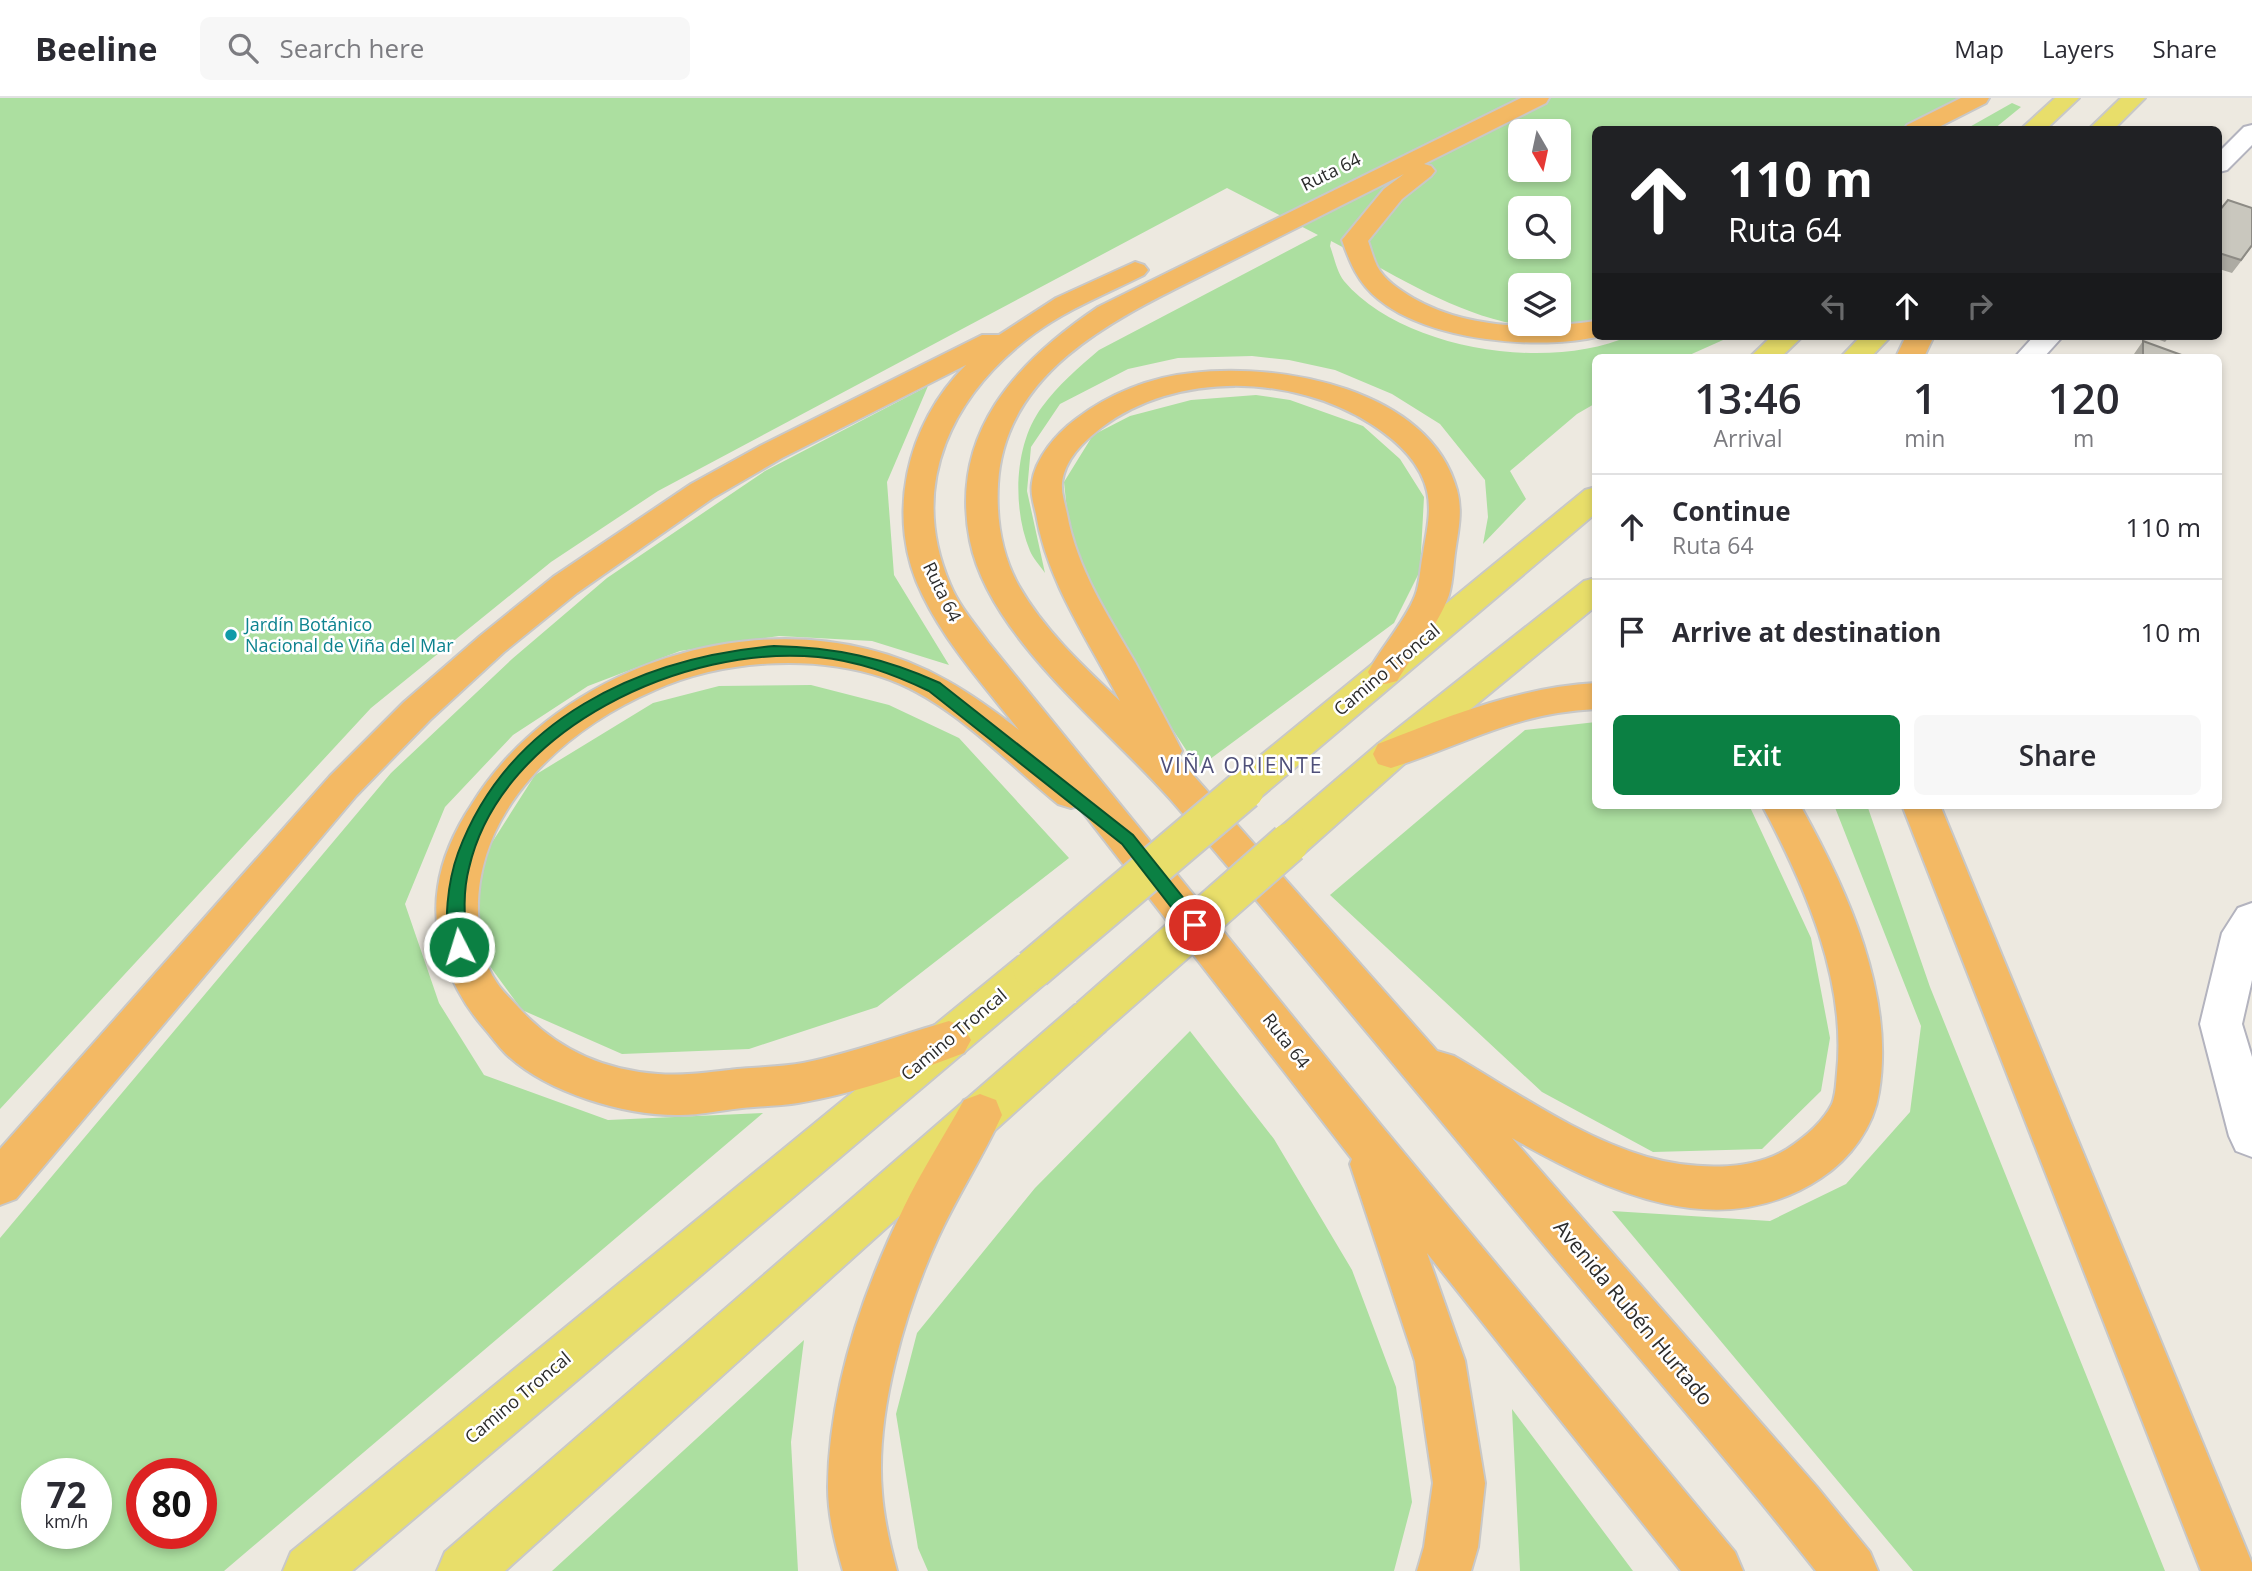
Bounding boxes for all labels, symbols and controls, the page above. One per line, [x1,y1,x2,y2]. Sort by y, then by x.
search box [200,17,690,80]
text: Beeline [35,26,158,71]
icon: search [224,29,262,67]
text: Search here [280,30,424,66]
text: Map [1954,32,2004,65]
text: Layers [2042,32,2115,65]
text: Share [2153,32,2217,65]
north arrow [1508,119,1572,182]
map controls [1508,119,1571,336]
text: 110 m [1728,145,1873,211]
street label: Ruta 64 [1297,146,1365,196]
icon: ahead [1613,154,1704,245]
button: search [1508,196,1571,259]
text: Ruta 64 [1728,208,1841,251]
button: layers [1508,273,1571,336]
icon: left [1815,287,1853,325]
icon: ahead [1888,287,1926,325]
icon: right [1961,287,1999,325]
text: 13:46 [1694,369,1802,426]
text: 1 [1913,369,1937,426]
text: 120 [2048,369,2120,426]
text: Arrival [1713,422,1783,454]
text: min [1904,422,1945,454]
text: m [2073,422,2094,454]
text: Continue [1672,493,1791,529]
icon: ahead [1613,508,1651,546]
text: 110 m [2126,509,2201,545]
text: Ruta 64 [1672,529,1754,561]
street label: Ruta 64 [918,558,968,626]
place label: Jardín Botánico Nacional de Viña del Mar [243,612,454,657]
icon: arrive [1613,613,1651,651]
text: Arrive at destination [1672,614,1941,650]
text: 10 m [2140,614,2201,650]
street label: Camino Troncal [1328,618,1444,721]
marker: Jardín Botánico Nacional de Viña del Mar [223,627,239,643]
button: Exit [1613,715,1900,795]
button: Share [1914,715,2201,795]
district label: VIÑA ORIENTE [1161,751,1323,779]
pin [1165,895,1225,955]
icon: arrive [1176,906,1214,944]
position arrow [422,910,496,984]
street label: Camino Troncal [895,983,1011,1086]
street label: Ruta 64 [1258,1008,1316,1073]
street label: Avenida Rubén Hurtado [1548,1214,1720,1411]
street label: Camino Troncal [459,1346,575,1449]
speed limit sign: 80 [126,1458,217,1549]
text: 72 [46,1471,87,1518]
text: km/h [45,1509,88,1533]

